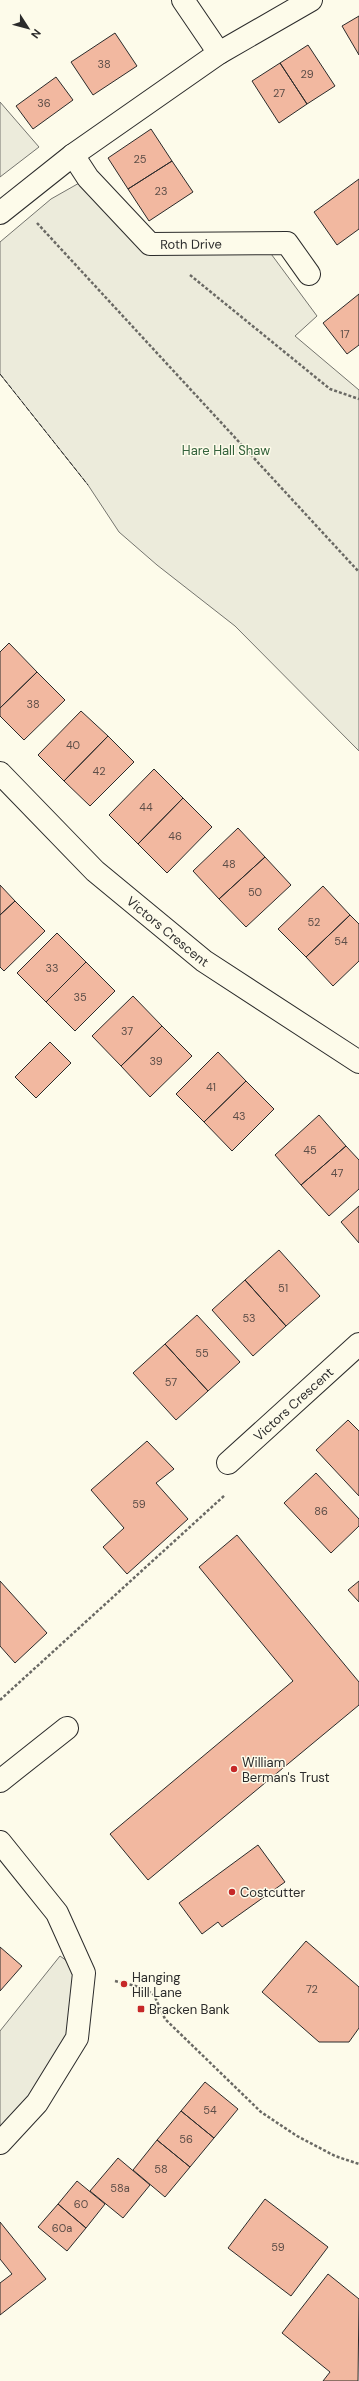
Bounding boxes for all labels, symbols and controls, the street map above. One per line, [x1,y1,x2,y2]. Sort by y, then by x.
north arrow [8,8,48,48]
text: N [28,27,44,41]
house number: 38 [97,57,111,71]
house number: 29 [300,67,314,81]
house number: 27 [273,86,285,100]
house number: 36 [37,96,51,110]
house number: 25 [133,152,147,166]
house number: 23 [155,184,167,198]
street label: Roth Drive [160,235,222,253]
house number: 17 [340,327,350,341]
park label: Hare Hall Shaw [182,442,270,459]
house number: 38 [26,697,40,711]
house number: 40 [66,738,80,752]
house number: 42 [92,764,106,778]
house number: 44 [139,800,153,814]
house number: 46 [168,829,182,843]
house number: 48 [222,857,236,871]
house number: 50 [248,885,262,899]
street label: Victors Crescent [123,893,212,971]
house number: 52 [308,915,320,929]
house number: 54 [334,934,348,948]
house number: 33 [45,961,59,975]
house number: 35 [73,990,87,1004]
house number: 37 [121,1024,133,1038]
house number: 39 [149,1054,163,1068]
house number: 41 [206,1080,216,1094]
house number: 43 [232,1109,246,1123]
house number: 45 [303,1143,317,1157]
house number: 47 [331,1166,343,1180]
house number: 51 [278,1281,288,1295]
house number: 53 [242,1311,256,1325]
house number: 55 [195,1346,209,1360]
street label: Victors Crescent [250,1364,337,1445]
house number: 57 [165,1375,177,1389]
house number: 59 [132,1497,146,1511]
house number: 86 [314,1504,328,1518]
place label: William Berman's Trust [242,1754,330,1786]
marker: William Berman's Trust [229,1764,239,1774]
place label: Costcutter [240,1884,305,1901]
marker: Costcutter [227,1887,237,1897]
place label: Hanging Hill Lane [132,1969,182,2001]
marker: Hanging Hill Lane [119,1979,129,1989]
house number: 72 [306,1982,318,1996]
place label: Bracken Bank [149,2001,230,2018]
marker: Bracken Bank [136,2004,146,2014]
house number: 54 [203,2103,217,2117]
house number: 56 [179,2132,193,2146]
house number: 58 [154,2162,168,2176]
house number: 58a [110,2181,130,2195]
house number: 60 [74,2197,88,2211]
house number: 60a [52,2221,72,2235]
house number: 59 [271,2240,285,2254]

